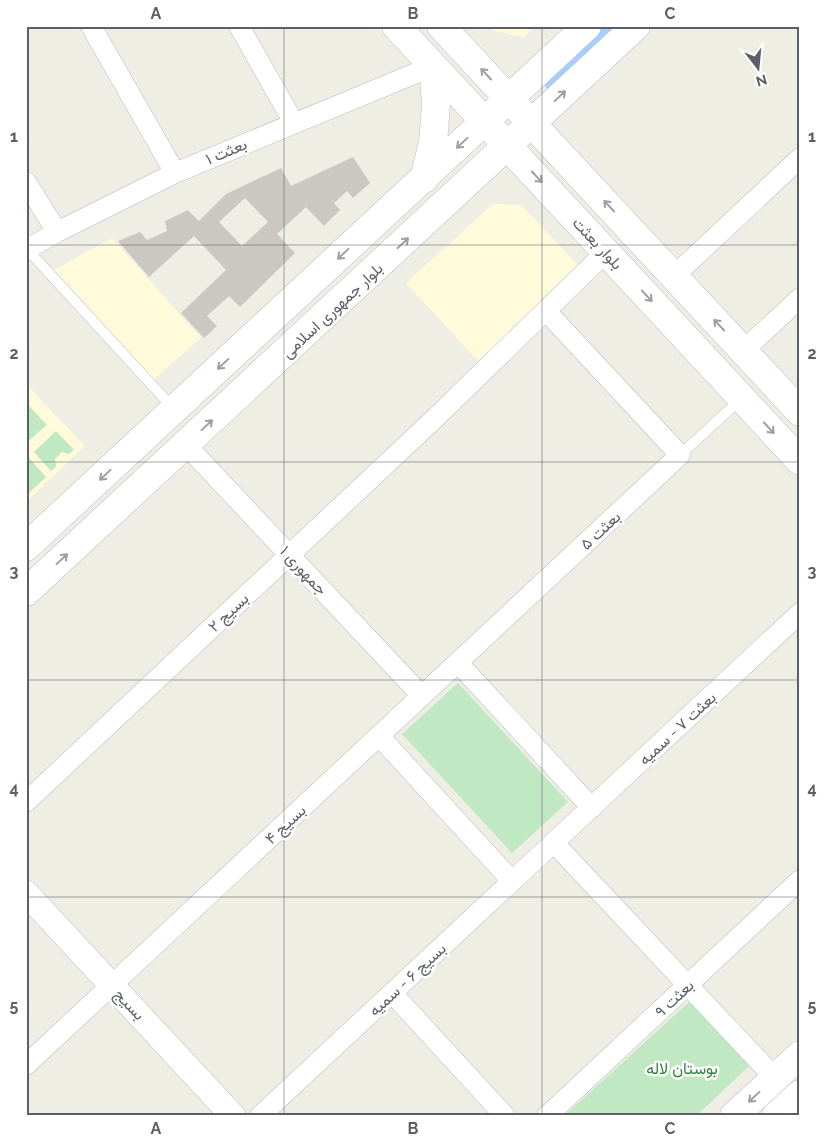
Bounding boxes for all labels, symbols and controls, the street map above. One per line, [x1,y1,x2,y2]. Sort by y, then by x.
text: A [151,4,162,23]
text: B [408,4,419,23]
text: C [665,4,676,23]
north arrow [734,42,784,92]
one-way arrow [480,68,492,80]
text: N [754,71,769,90]
one-way arrow [554,90,567,102]
text: 1 [10,127,18,146]
text: 1 [808,127,816,146]
street label: بعثت ۱ [203,134,250,169]
one-way arrow [456,137,469,149]
one-way arrow [531,171,543,183]
one-way arrow [603,199,615,212]
street label: بلوار بعثت [568,213,627,274]
one-way arrow [397,237,410,249]
one-way arrow [336,248,349,260]
street label: بلوار جمهوری اسلامی [278,259,387,363]
one-way arrow [641,290,653,303]
one-way arrow [713,318,725,331]
text: 2 [9,344,19,363]
text: 2 [807,344,817,363]
one-way arrow [217,358,230,370]
one-way arrow [201,419,213,431]
one-way arrow [763,422,775,435]
one-way arrow [98,469,111,481]
street label: بعثت ۵ [576,507,624,554]
street label: جمهوری ۱ [275,542,331,600]
one-way arrow [56,553,68,565]
text: 3 [10,562,19,581]
text: 3 [808,562,817,581]
street label: بسیج ۲ [204,589,254,637]
street label: بعثت ۷ - سمیه [635,688,720,769]
text: 4 [9,779,19,798]
text: 4 [807,779,817,798]
street label: بسیج ۴ [261,801,311,850]
street label: بسیج ۶ - سمیه [365,939,451,1021]
street label: بعثت ۹ [651,976,698,1021]
street label: بسیج [109,985,149,1025]
text: 5 [10,996,19,1015]
text: 5 [808,996,817,1015]
park label: بوستان لاله [646,1059,718,1079]
one-way arrow [748,1091,761,1103]
text: A [151,1119,162,1138]
text: B [408,1119,419,1138]
text: C [665,1119,676,1138]

